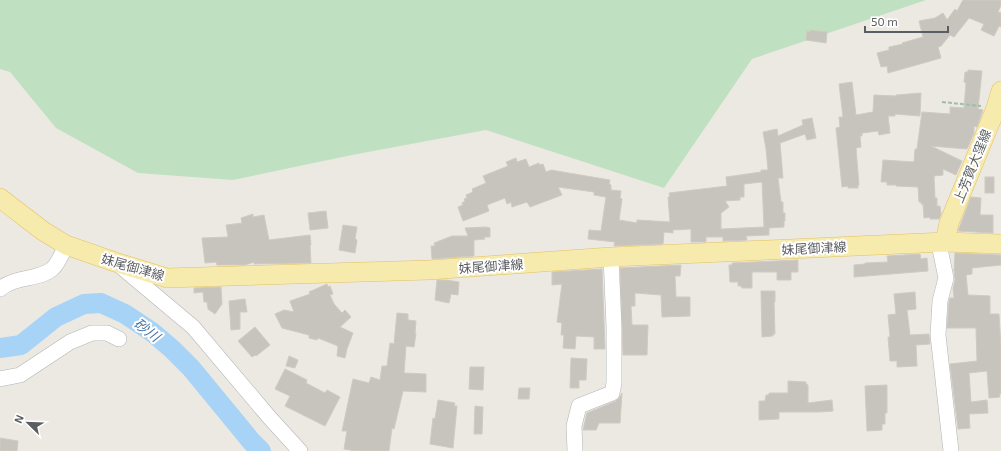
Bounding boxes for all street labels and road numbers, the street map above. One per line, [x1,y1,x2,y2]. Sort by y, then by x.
street label: 上芳賀大窪線 [950,127,994,205]
street label: 妹尾御津線 [781,238,847,258]
street label: 妹尾御津線 [100,250,166,284]
street label: 妹尾御津線 [458,256,524,276]

